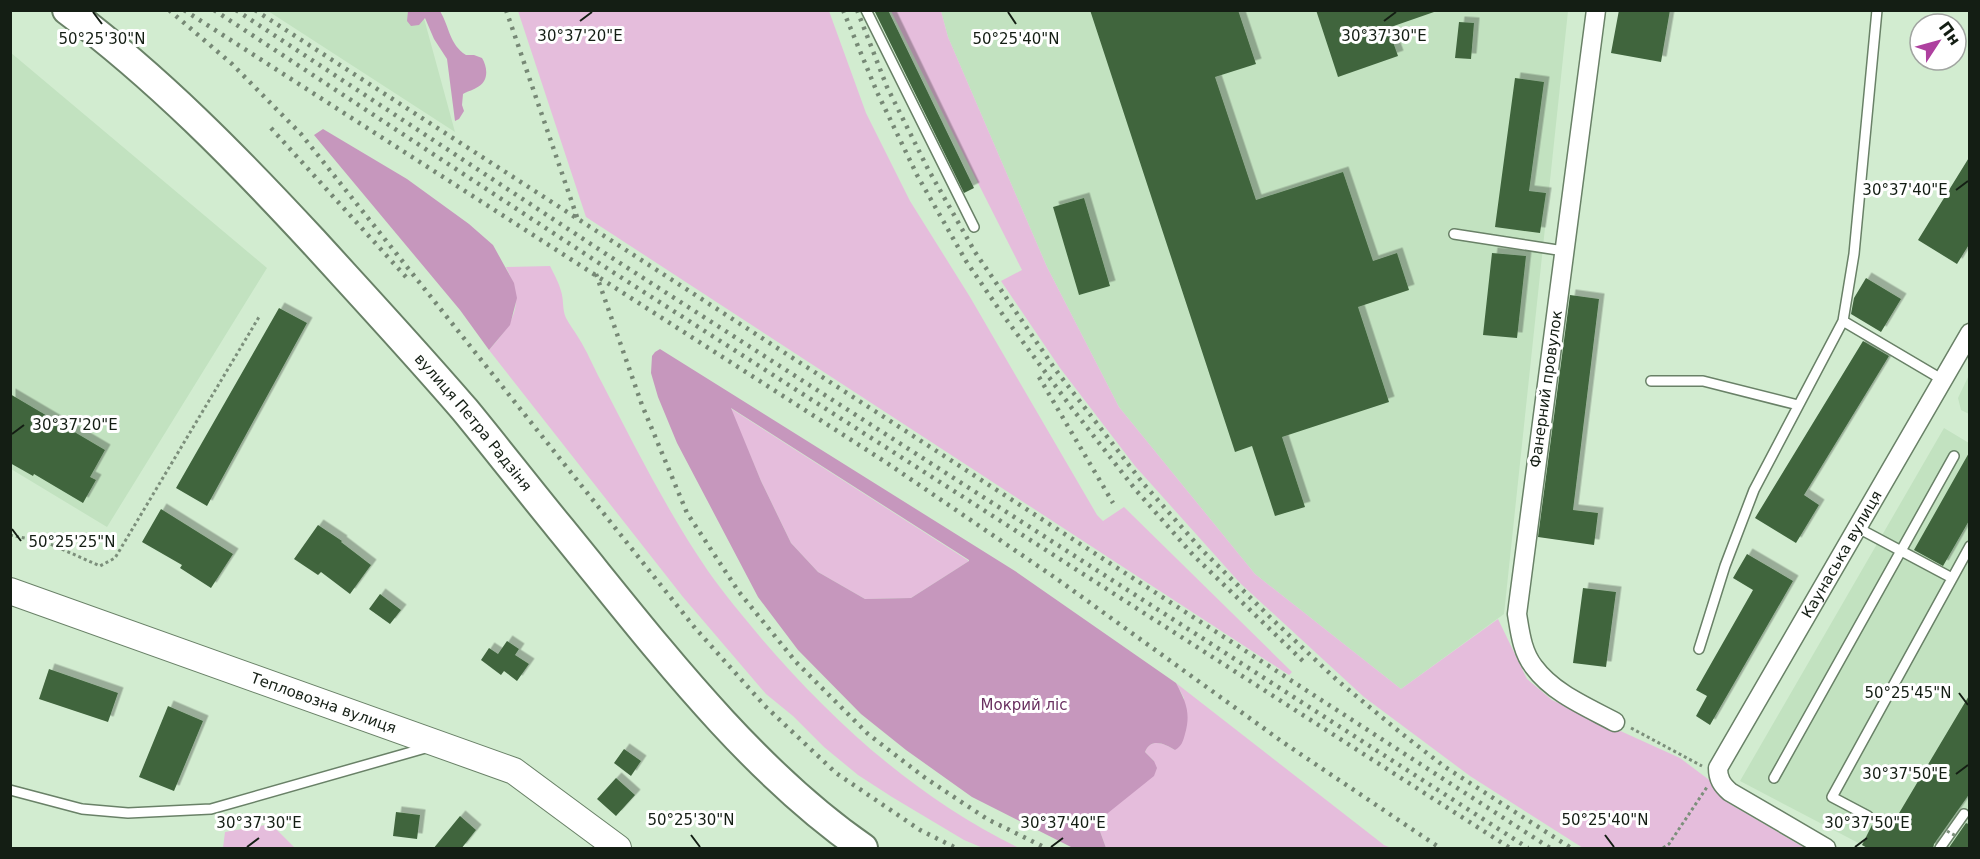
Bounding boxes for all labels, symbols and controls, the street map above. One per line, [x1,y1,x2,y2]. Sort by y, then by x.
north arrow [1908,12,1968,72]
text: Пн [1935,18,1965,49]
text: 30°37'20"E [537,27,623,45]
text: 30°37'30"E [1341,27,1427,45]
text: 50°25'30"N [58,30,146,48]
text: 50°25'40"N [972,30,1060,48]
text: 30°37'40"E [1862,181,1948,199]
street label: Фанерний провулок [1526,309,1566,469]
street label: вулиця Петра Радзіня [411,350,536,495]
text: 30°37'20"E [32,416,118,434]
street label: Каунаська вулиця [1798,487,1886,621]
text: 50°25'25"N [28,533,116,551]
street label: Тепловозна вулиця [248,668,399,737]
text: 50°25'45"N [1864,684,1952,702]
park label: Мокрий ліс [981,696,1067,714]
text: 30°37'50"E [1862,765,1948,783]
text: 50°25'30"N [647,811,735,829]
text: 50°25'40"N [1561,811,1649,829]
text: 30°37'30"E [216,814,302,832]
text: 30°37'40"E [1020,814,1106,832]
text: 30°37'50"E [1824,814,1910,832]

